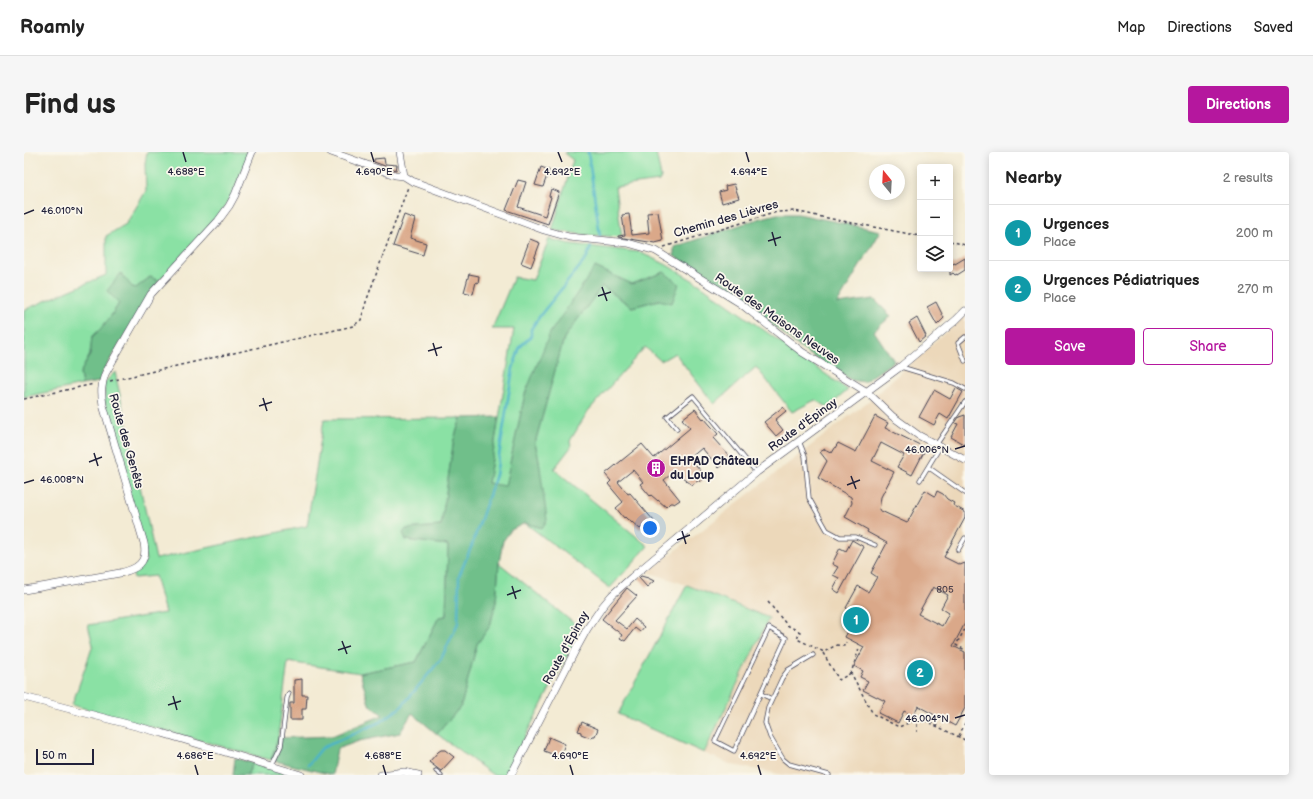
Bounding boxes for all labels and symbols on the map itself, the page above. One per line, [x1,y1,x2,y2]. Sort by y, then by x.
north arrow [869,164,905,200]
text: 4.688°E [167,166,205,178]
text: 4.690°E [355,166,393,178]
text: 4.692°E [544,166,581,178]
text: 4.694°E [731,166,768,178]
street label: Chemin des Lièvres [672,197,780,241]
text: 46.010°N [41,205,83,217]
street label: Route des Maisons Neuves [712,270,842,368]
street label: Route des Genêts [105,392,147,490]
street label: Route d'Épinay [765,394,841,455]
text: 46.006°N [905,444,949,456]
place label: EHPAD Château du Loup [670,454,759,483]
building icon: EHPAD Château du Loup [645,457,667,479]
text: 46.008°N [40,474,84,486]
your location [640,518,660,538]
house number: 805 [936,584,954,596]
pin: 1 [843,605,869,635]
street label: Route d'Épinay [539,608,593,687]
pin: 2 [907,658,933,688]
text: 46.004°N [905,713,949,725]
scale bar [36,747,94,766]
text: 4.686°E [176,750,214,762]
text: 4.688°E [364,750,402,762]
text: 4.690°E [551,750,589,762]
text: 4.692°E [740,750,777,762]

